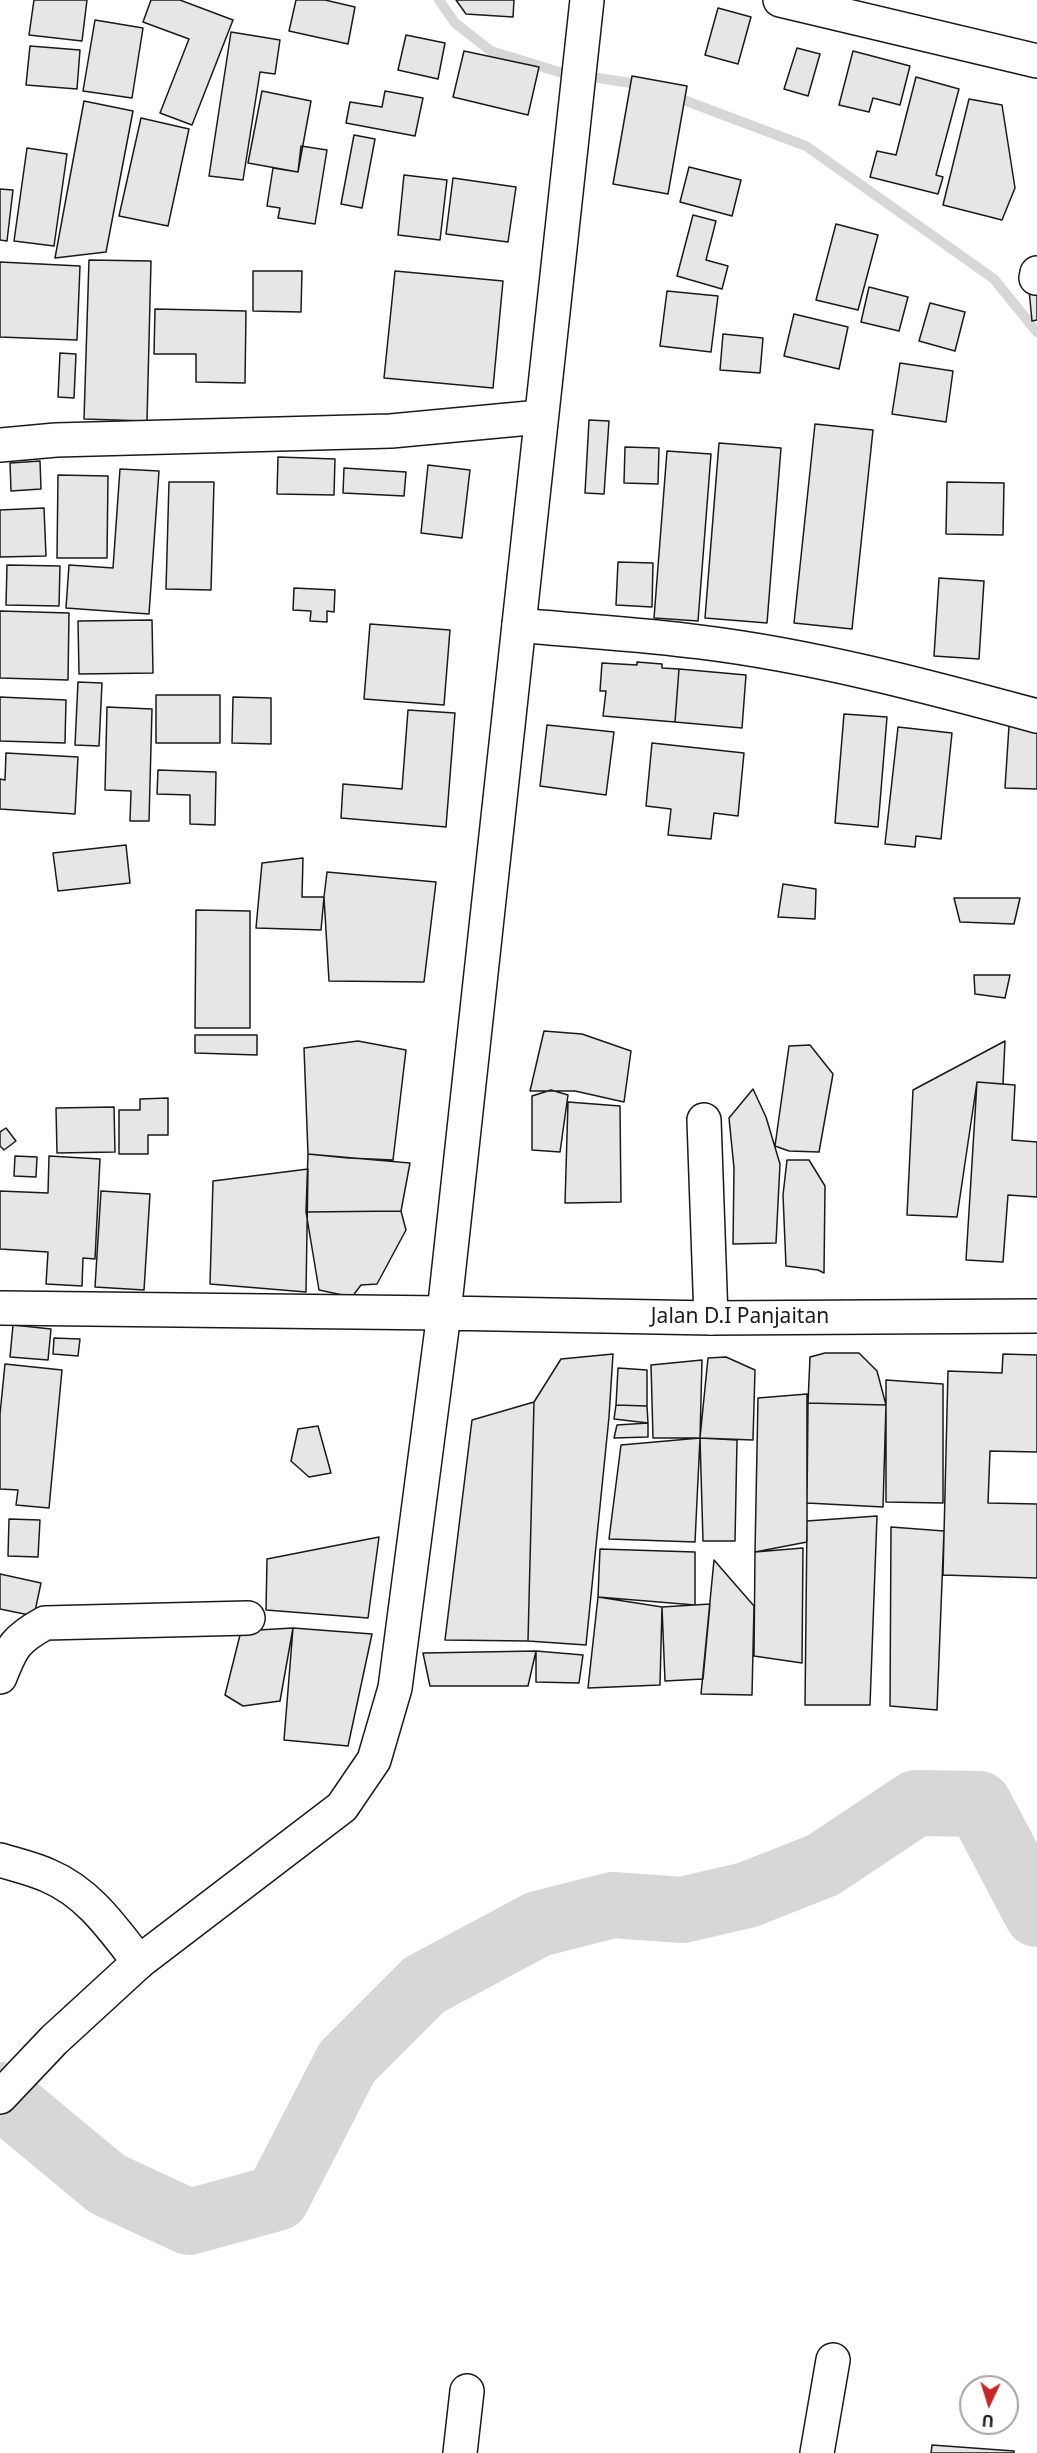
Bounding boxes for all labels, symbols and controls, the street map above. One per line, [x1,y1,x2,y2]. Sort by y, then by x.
street label: Jalan D.I Panjaitan [651,1304,829,1330]
north arrow [959,2375,1019,2435]
text: U [981,2410,995,2432]

